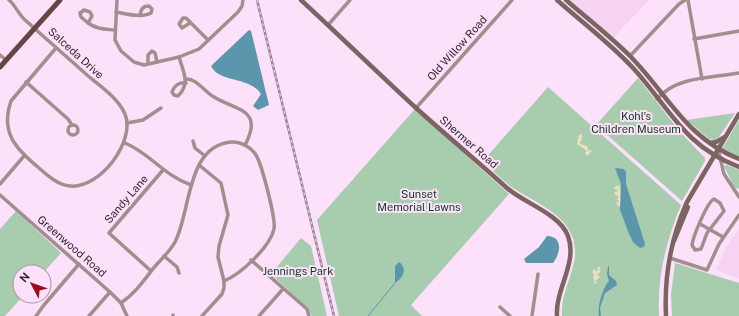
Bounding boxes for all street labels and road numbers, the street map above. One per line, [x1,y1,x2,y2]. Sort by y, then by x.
street label: Old Willow Road [425,13,489,83]
street label: Salceda Drive [46,25,106,81]
street label: Shermer Road [438,114,500,170]
street label: Sandy Lane [102,173,150,225]
street label: Greenwood Road [35,213,109,279]

